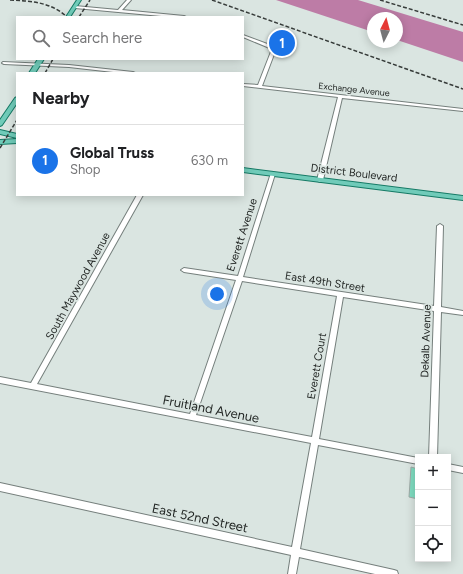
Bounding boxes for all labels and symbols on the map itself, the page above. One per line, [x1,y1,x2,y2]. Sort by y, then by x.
north arrow [367,12,403,48]
pin: 1 [269,28,295,58]
street label: Exchange Avenue [318,80,390,98]
street label: District Boulevard [310,161,398,185]
street label: Everett Avenue [224,197,260,273]
street label: South Maywood Avenue [43,230,113,342]
street label: East 49th Street [284,269,366,295]
your location [207,284,227,304]
street label: Dekalb Avenue [418,304,434,378]
street label: Everett Court [305,332,329,400]
street label: Fruitland Avenue [161,392,261,426]
street label: East 52nd Street [151,501,249,536]

